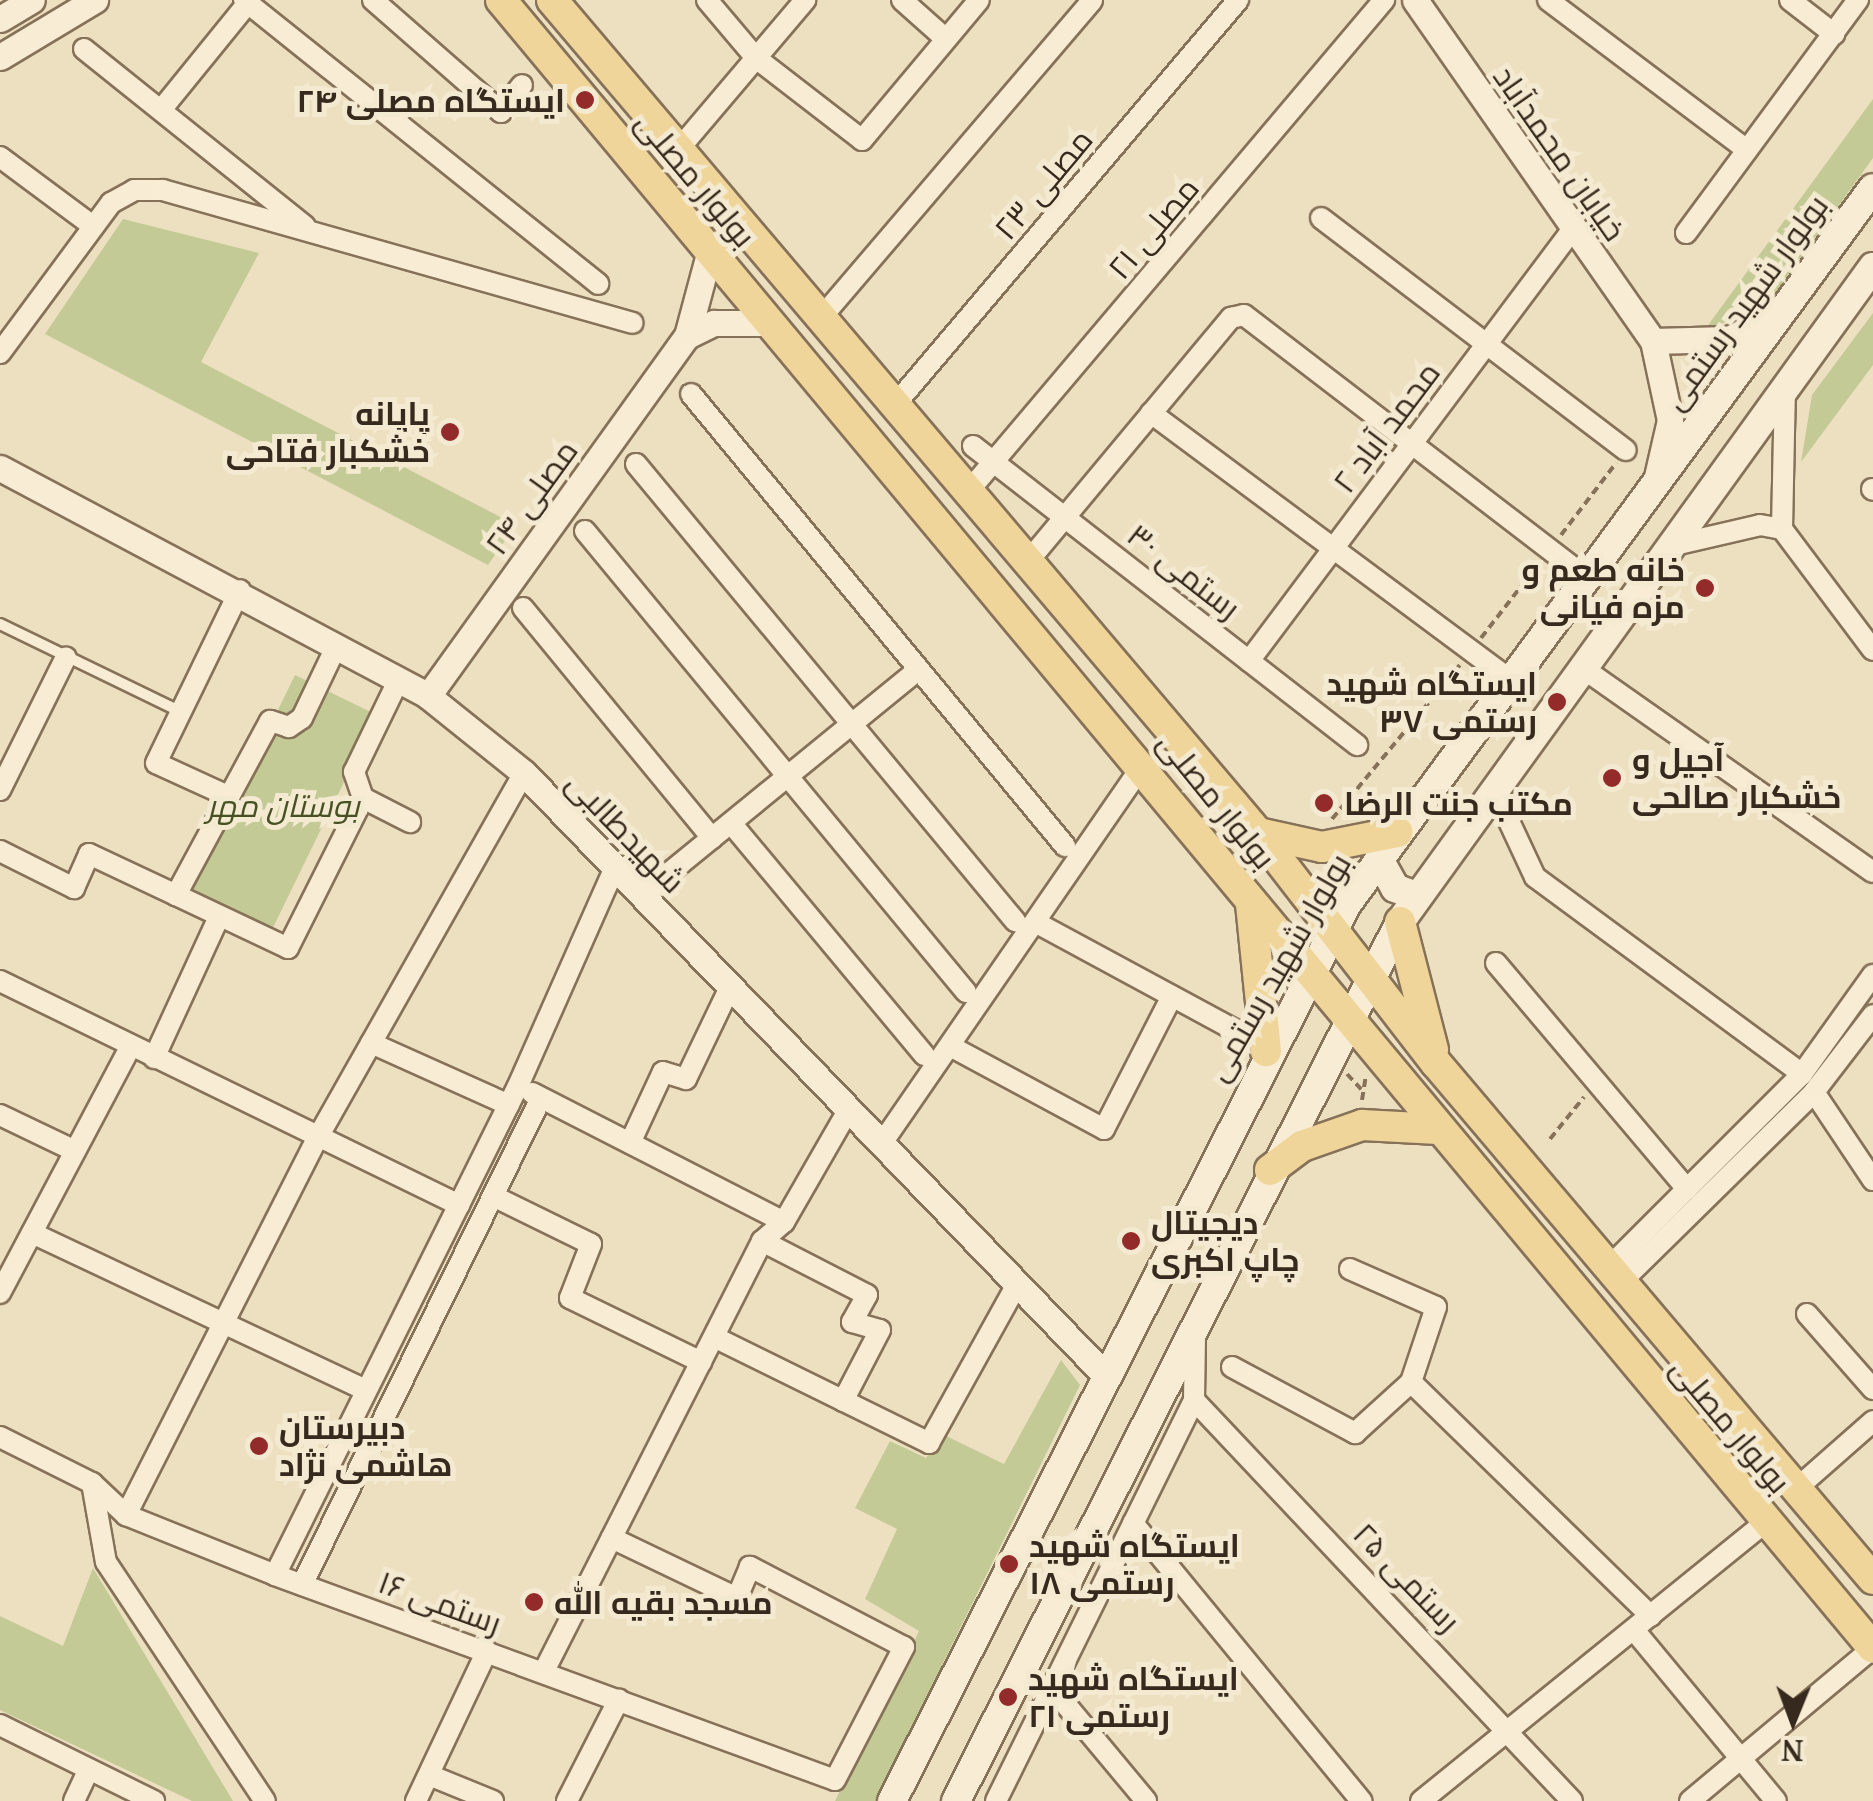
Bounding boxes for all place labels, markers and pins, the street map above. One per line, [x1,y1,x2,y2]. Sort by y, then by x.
place label: ایستگاه مصلی ۲۴ [296,81,565,119]
marker: ایستگاه مصلی ۲۴ [574,89,596,111]
place label: پایانه خشکبار فتاحی [226,395,430,470]
marker: پایانه خشکبار فتاحی [439,421,461,443]
place label: خانه طعم و مزه فیانی [1522,551,1685,626]
marker: خانه طعم و مزه فیانی [1694,577,1716,599]
place label: ایستگاه شهید رستمی ۳۷ [1326,665,1537,740]
marker: ایستگاه شهید رستمی ۳۷ [1546,691,1568,713]
place label: آجیل و خشکبار صالحی [1632,741,1841,816]
marker: آجیل و خشکبار صالحی [1601,767,1623,789]
place label: مكتب جنت الرضا [1344,784,1573,822]
marker: مكتب جنت الرضا [1313,792,1335,814]
place label: دیجیتال چاپ اکبری [1151,1204,1300,1279]
marker: دیجیتال چاپ اکبری [1120,1230,1142,1252]
place label: دبیرستان هاشمی نژاد [279,1409,453,1484]
marker: دبیرستان هاشمی نژاد [248,1435,270,1457]
place label: ایستگاه شهید رستمی ۱۸ [1029,1527,1240,1602]
marker: ایستگاه شهید رستمی ۱۸ [998,1553,1020,1575]
place label: مسجد بقیه الله [554,1583,773,1621]
marker: مسجد بقیه الله [523,1591,545,1613]
place label: ایستگاه شهید رستمی ۲۱ [1028,1660,1239,1735]
marker: ایستگاه شهید رستمی ۲۱ [997,1686,1019,1708]

